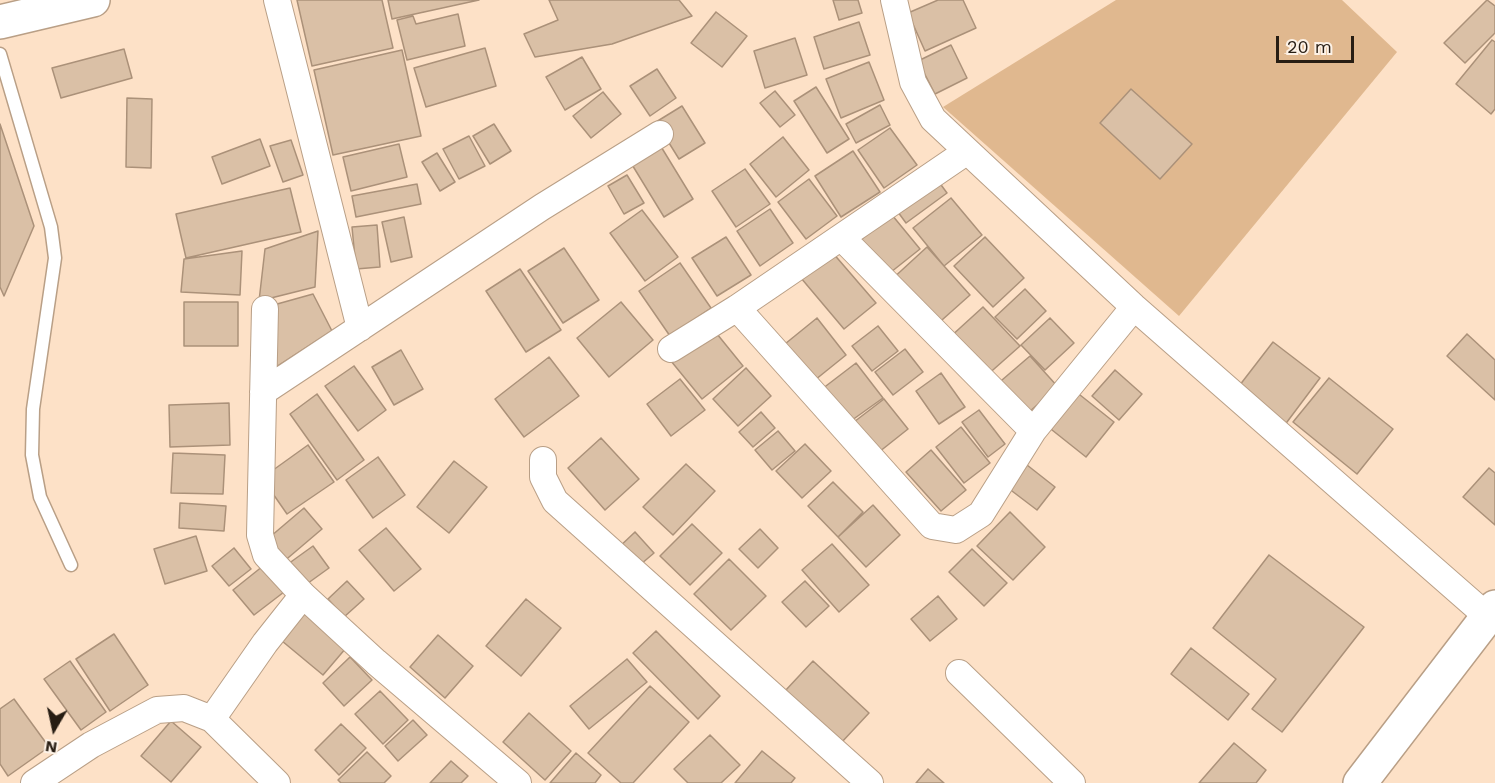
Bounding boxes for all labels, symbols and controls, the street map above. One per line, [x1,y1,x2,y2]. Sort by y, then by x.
scale bar [1279,24,1357,62]
text: 20 m [1287,36,1332,57]
north arrow [24,699,84,759]
text: N [44,737,58,758]

